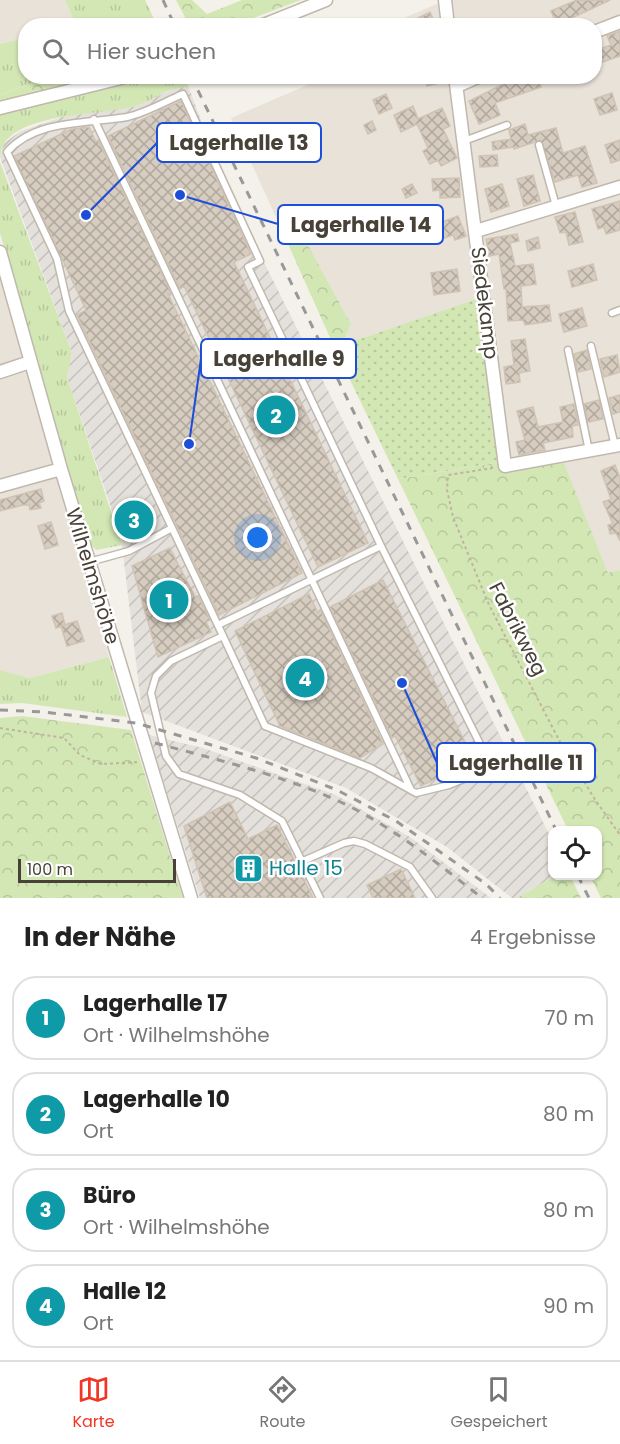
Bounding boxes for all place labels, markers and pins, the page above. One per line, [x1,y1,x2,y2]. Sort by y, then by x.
callout: Lagerhalle 13 [157,123,321,162]
callout: Lagerhalle 14 [278,205,443,244]
callout: Lagerhalle 9 [201,339,356,378]
pin: 2 [256,392,296,438]
pin: 3 [114,498,154,542]
pin: 1 [150,578,188,622]
pin: 4 [286,656,324,700]
callout: Lagerhalle 11 [437,743,595,782]
building icon: Halle 15 [232,852,264,884]
place label: Halle 15 [269,854,343,882]

